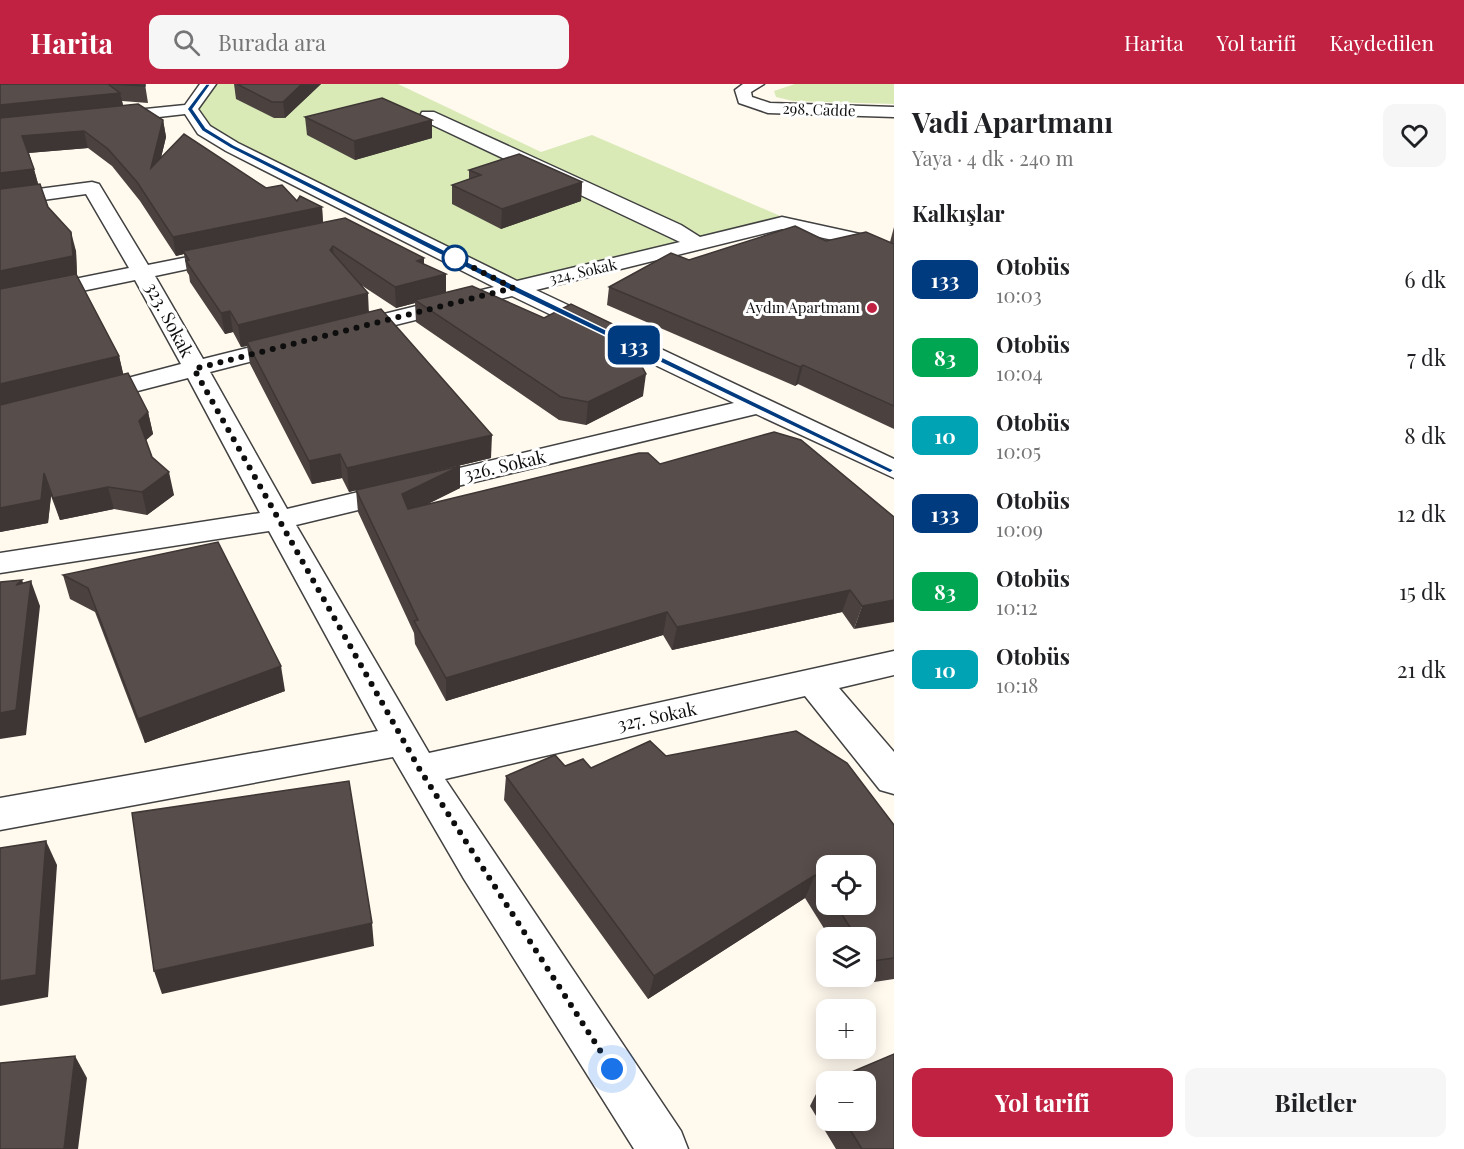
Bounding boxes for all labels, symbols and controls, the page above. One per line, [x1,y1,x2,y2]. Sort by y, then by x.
search box [149,15,569,69]
text: Harita [30,24,113,61]
icon: search [170,26,203,59]
text: Burada ara [218,27,326,57]
text: Harita [1124,28,1184,56]
text: Yol tarifi [1217,28,1296,56]
text: Kaydedilen [1329,28,1434,56]
street label: 298. Cadde [782,98,856,120]
text: Vadi Apartmanı [912,103,1113,140]
button: heart [1383,104,1446,167]
text: Yaya · 4 dk · 240 m [912,144,1074,171]
text: Kalkışlar [912,198,1005,228]
unlabelled marker [442,245,468,271]
text: Otobüs [996,251,1070,281]
street label: 324. Sokak [547,253,619,289]
text: 6 dk [1404,264,1446,294]
text: 133 [931,265,959,293]
street label: 323. Sokak [140,278,200,361]
text: 10:03 [996,281,1042,308]
place label: Aydın Apartmanı [745,297,861,317]
marker: Aydın Apartmanı [865,301,879,315]
line badge: 133 [600,326,668,364]
text: Otobüs [996,329,1070,359]
text: 133 [620,331,648,359]
text: 7 dk [1407,342,1446,372]
text: 83 [934,343,956,371]
text: 10:04 [996,359,1043,386]
text: Otobüs [996,407,1070,437]
text: 8 dk [1404,420,1446,450]
text: 10 [934,421,956,449]
text: 10:05 [996,437,1041,464]
street label: 326. Sokak [462,444,548,486]
text: Otobüs [996,485,1070,515]
text: 12 dk [1397,498,1446,528]
text: 133 [931,499,959,527]
text: 10:09 [996,515,1043,542]
text: Otobüs [996,563,1070,593]
text: 15 dk [1399,576,1446,606]
text: 83 [934,577,956,605]
text: 10:12 [996,593,1038,620]
text: Otobüs [996,641,1070,671]
text: 21 dk [1397,654,1446,684]
text: 10 [934,655,956,683]
text: 10:18 [996,671,1039,698]
street label: 327. Sokak [615,696,699,736]
map controls [816,855,876,1131]
button: locate [816,855,876,915]
button: layers [816,927,876,987]
button: + [816,999,876,1059]
your location [597,1054,627,1084]
button: Yol tarifi [912,1068,1173,1137]
button: Biletler [1185,1068,1446,1137]
button: − [816,1071,876,1131]

